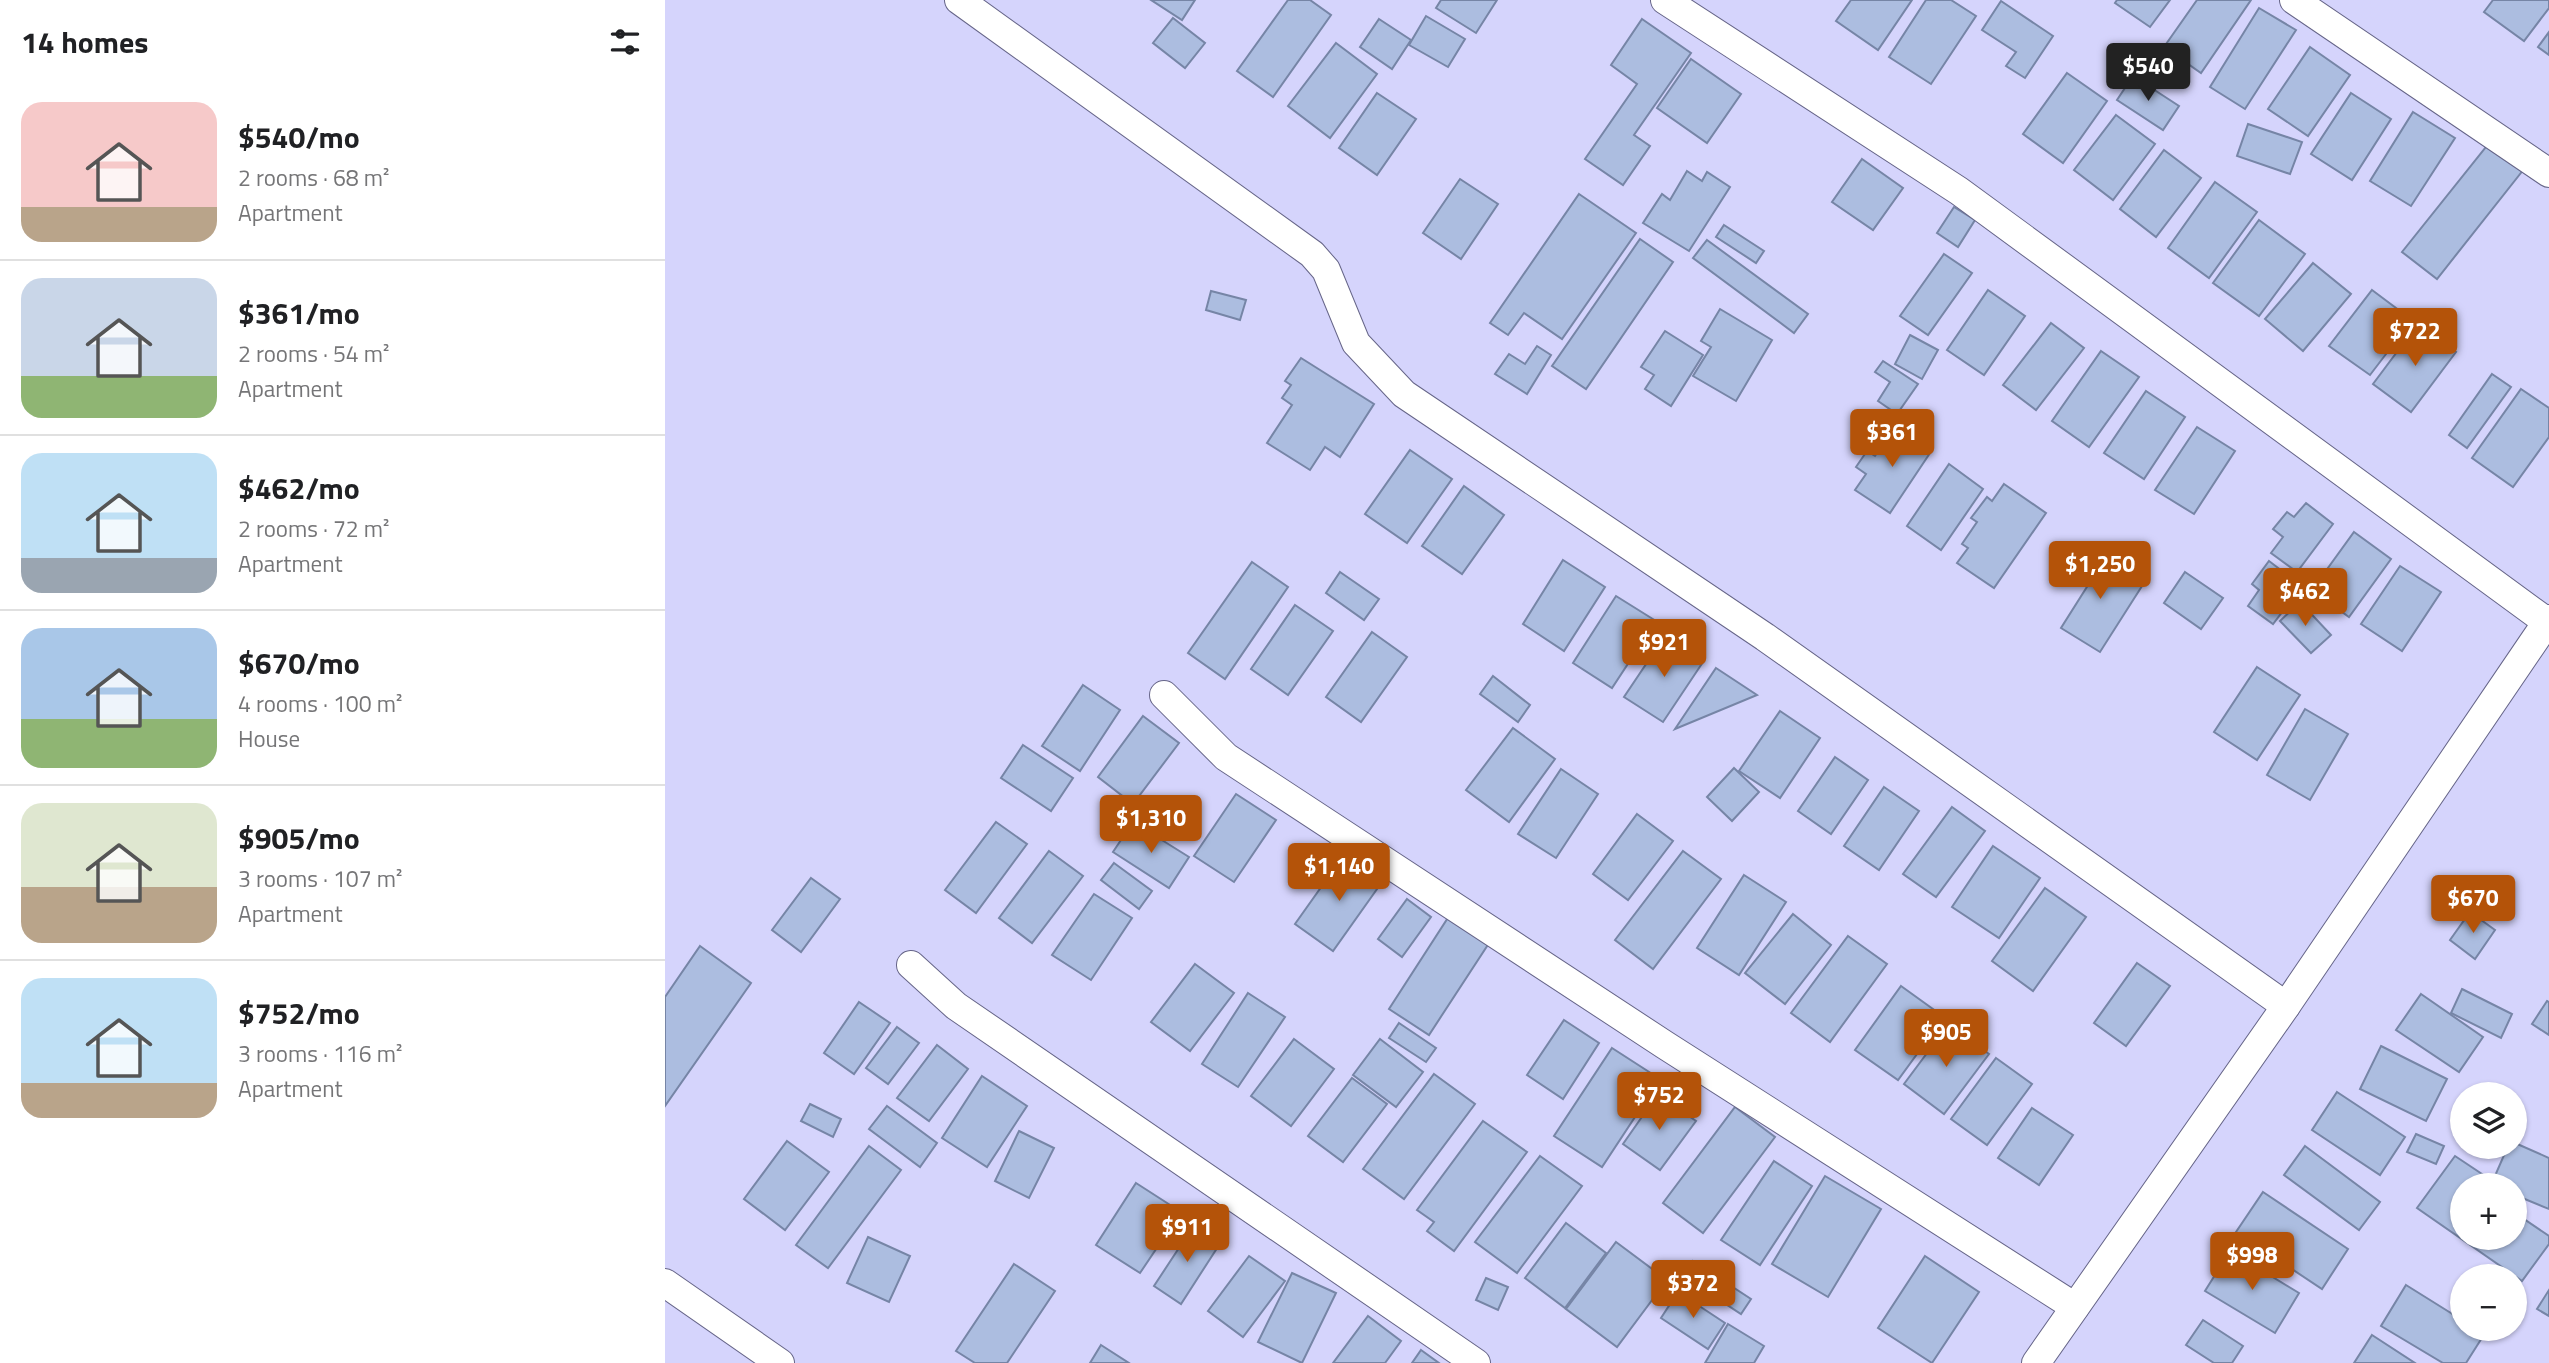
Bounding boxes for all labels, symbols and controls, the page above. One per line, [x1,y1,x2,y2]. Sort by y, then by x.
text: 14 homes [21,19,148,65]
icon: filters [606,23,644,61]
pin: $540 [2107,43,2189,103]
text: $540 [2122,48,2174,83]
text: $540/mo [238,114,360,160]
icon: home [77,130,161,214]
text: 2 rooms · 68 m² [238,160,389,195]
text: Apartment [238,195,343,230]
text: $361/mo [238,290,360,336]
icon: home [77,306,161,390]
pin: $722 [2374,308,2456,368]
text: $722 [2389,313,2441,348]
text: 2 rooms · 54 m² [238,336,389,371]
text: Apartment [238,371,343,406]
pin: $361 [1851,410,1933,469]
text: $361 [1866,414,1918,449]
text: $462/mo [238,465,360,511]
icon: home [77,481,161,565]
text: 2 rooms · 72 m² [238,511,389,546]
pin: $1,250 [2043,542,2157,601]
text: Apartment [238,546,343,581]
text: $1,250 [2065,546,2135,581]
pin: $462 [2264,568,2346,628]
text: $462 [2279,573,2331,608]
pin: $921 [1623,620,1705,679]
text: $921 [1638,624,1690,659]
text: $670/mo [238,640,360,686]
icon: home [77,656,161,740]
text: 4 rooms · 100 m² [238,686,402,721]
text: House [238,721,300,756]
pin: $1,310 [1094,796,1208,855]
text: $1,310 [1116,800,1186,835]
text: $905/mo [238,815,360,861]
icon: home [77,831,161,915]
pin: $1,140 [1282,844,1396,903]
text: $1,140 [1304,848,1374,883]
text: 3 rooms · 107 m² [238,861,402,896]
pin: $670 [2432,876,2514,935]
text: $670 [2447,880,2499,915]
text: Apartment [238,896,343,931]
text: $752/mo [238,990,360,1036]
icon: home [77,1006,161,1090]
pin: $905 [1905,1010,1987,1069]
text: $905 [1920,1014,1972,1049]
text: 3 rooms · 116 m² [238,1036,402,1071]
text: Apartment [238,1071,343,1106]
pin: $752 [1618,1072,1700,1132]
text: $752 [1633,1077,1685,1112]
map controls [2450,1082,2527,1341]
button: layers [2450,1082,2527,1159]
button: + [2450,1173,2527,1250]
pin: $911 [1146,1204,1228,1264]
text: $911 [1161,1209,1213,1244]
pin: $998 [2211,1232,2293,1292]
text: $998 [2226,1237,2278,1272]
pin: $372 [1652,1260,1734,1320]
button: − [2450,1264,2527,1341]
text: $372 [1667,1265,1719,1300]

